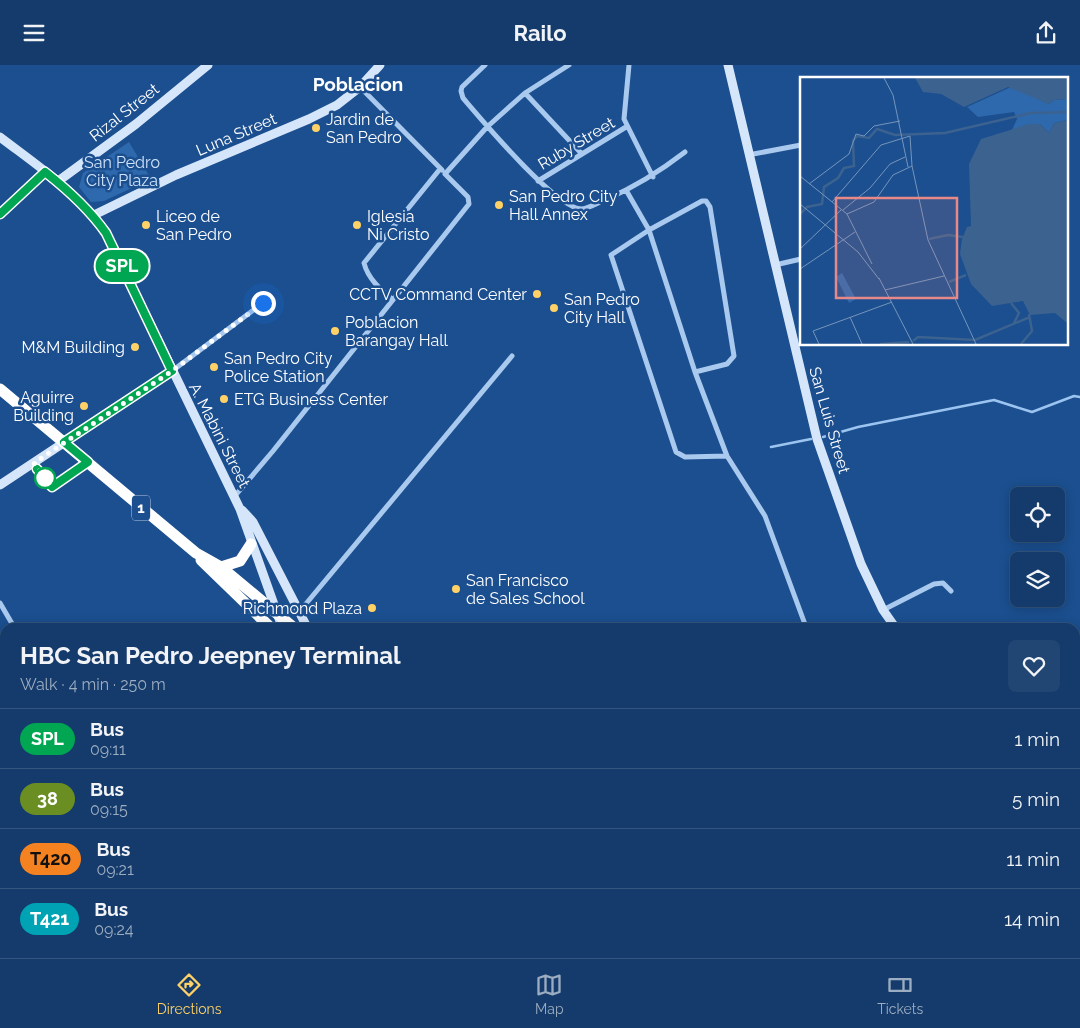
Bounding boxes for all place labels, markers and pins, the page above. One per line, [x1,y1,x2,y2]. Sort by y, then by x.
place label: Jardin de San Pedro [326,110,402,147]
marker: Jardin de San Pedro [310,122,322,134]
place label: San Pedro City Hall Annex [509,187,618,224]
marker: San Pedro City Hall Annex [493,199,505,211]
place label: Liceo de San Pedro [156,207,232,244]
place label: Iglesia Ni Cristo [367,207,429,244]
marker: Liceo de San Pedro [140,219,152,231]
marker: Iglesia Ni Cristo [351,219,363,231]
place label: CCTV Command Center [349,285,527,304]
marker: CCTV Command Center [531,288,543,300]
place label: San Pedro City Hall [564,290,640,327]
marker: San Pedro City Hall [548,302,560,314]
place label: Poblacion Barangay Hall [345,313,448,350]
marker: Poblacion Barangay Hall [329,325,341,337]
place label: M&M Building [22,338,125,357]
marker: M&M Building [129,341,141,353]
place label: San Pedro City Police Station [224,349,333,386]
marker: San Pedro City Police Station [208,361,220,373]
place label: Aguirre Building [13,388,74,425]
place label: ETG Business Center [234,390,389,409]
marker: ETG Business Center [218,393,230,405]
marker: Aguirre Building [78,400,90,412]
unlabelled marker [34,467,56,489]
place label: San Francisco de Sales School [466,571,585,608]
marker: San Francisco de Sales School [450,583,462,595]
place label: Richmond Plaza [243,599,362,618]
marker: Richmond Plaza [366,602,378,614]

